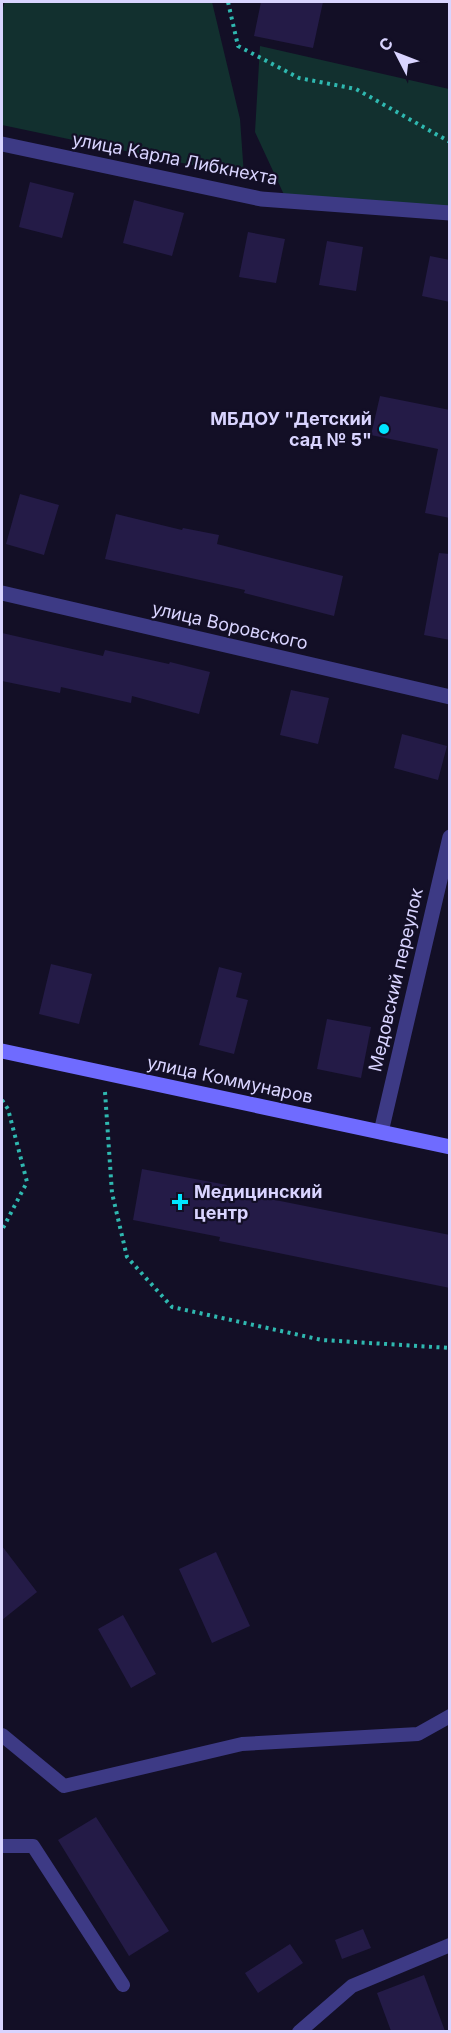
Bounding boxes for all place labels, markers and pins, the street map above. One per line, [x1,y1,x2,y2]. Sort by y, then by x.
place label: МБДОУ "Детский сад № 5" [210,408,372,450]
marker: МБДОУ "Детский сад № 5" [377,422,391,436]
place label: Медицинский центр [194,1181,322,1223]
marker: Медицинский центр [171,1193,189,1211]

